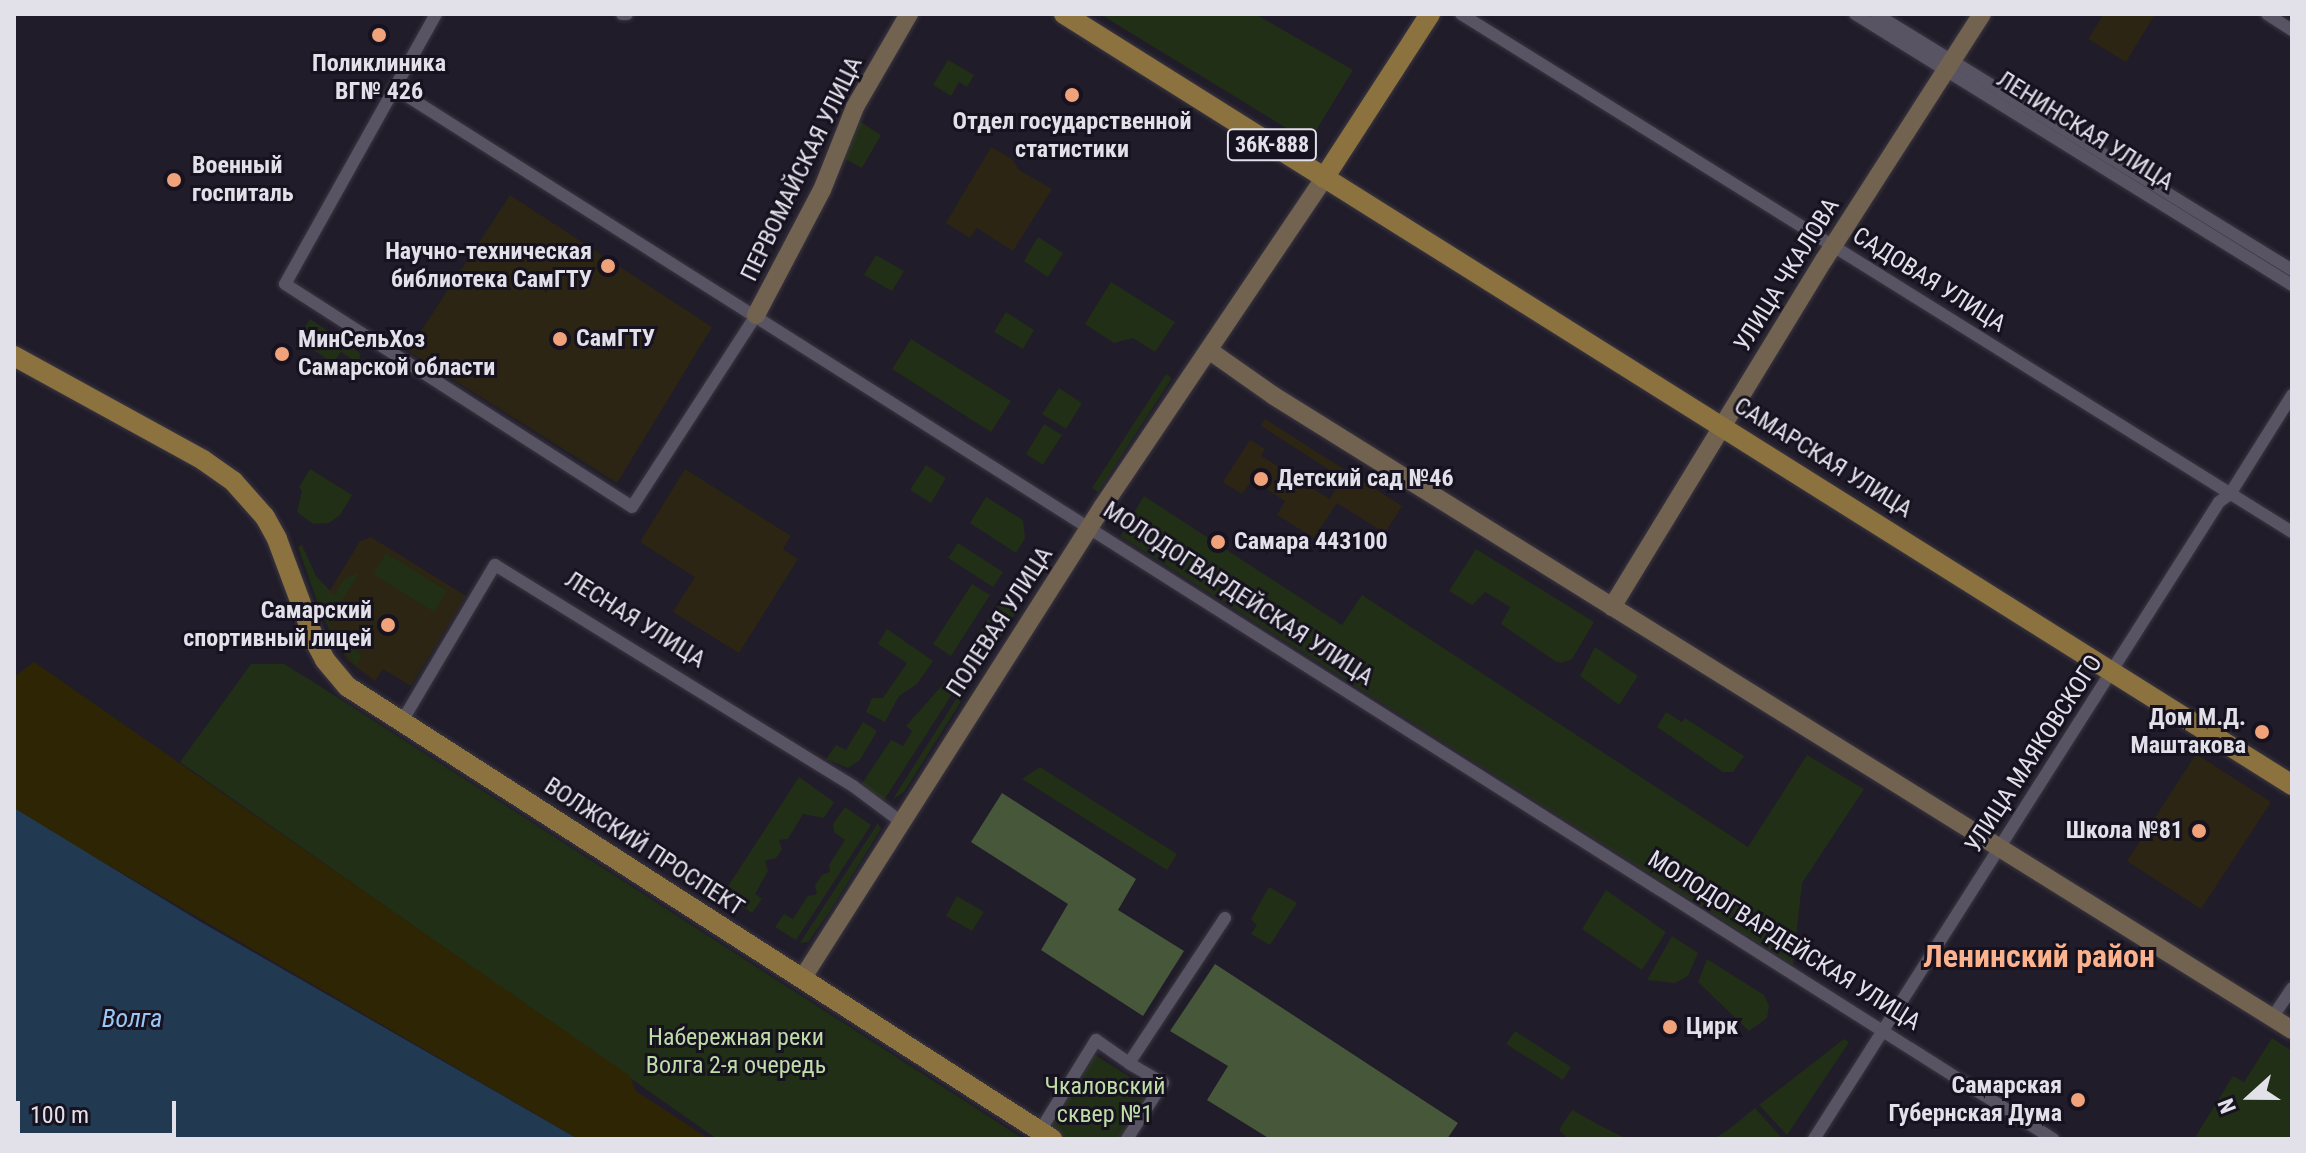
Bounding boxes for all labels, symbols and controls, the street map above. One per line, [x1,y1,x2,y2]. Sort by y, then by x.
marker: Поликлиника ВГ№ 426 [368,24,390,46]
place label: Поликлиника ВГ№ 426 [312,50,446,106]
street label: ПЕРВОМАЙСКАЯ УЛИЦА [735,52,869,286]
street label: ЛЕНИНСКАЯ УЛИЦА [1991,65,2179,197]
marker: Отдел государственной статистики [1063,86,1081,104]
place label: Отдел государственной статистики [953,108,1191,164]
road number: 36К-888 [1226,127,1318,163]
place label: Военный госпиталь [192,152,294,208]
marker: Военный госпиталь [163,169,185,191]
street label: УЛИЦА ЧКАЛОВА [1728,193,1846,357]
street label: САДОВАЯ УЛИЦА [1847,221,2011,339]
place label: Научно-техническая библиотека СамГТУ [385,238,592,294]
marker: Научно-техническая библиотека СамГТУ [599,257,617,275]
place label: СамГТУ [576,325,655,353]
place label: МинСельХоз Самарской области [298,326,495,382]
marker: СамГТУ [551,330,569,348]
marker: МинСельХоз Самарской области [273,345,291,363]
street label: САМАРСКАЯ УЛИЦА [1729,392,1917,524]
place label: Детский сад №46 [1277,465,1454,493]
marker: Детский сад №46 [1252,470,1270,488]
street label: МОЛОДОГВАРДЕЙСКАЯ УЛИЦА [1098,496,1378,692]
place label: Самара 443100 [1234,528,1388,556]
marker: Самара 443100 [1209,533,1227,551]
street label: ПОЛЕВАЯ УЛИЦА [941,542,1059,702]
street label: ЛЕСНАЯ УЛИЦА [560,565,710,675]
place label: Самарский спортивный лицей [183,597,372,653]
marker: Самарский спортивный лицей [379,616,397,634]
street label: УЛИЦА МАЯКОВСКОГО [1959,650,2109,858]
place label: Дом М.Д. Маштакова [2131,704,2246,760]
marker: Дом М.Д. Маштакова [2253,723,2271,741]
street label: ВОЛЖСКИЙ ПРОСПЕКТ [539,772,749,922]
place label: Школа №81 [2066,817,2183,845]
marker: Школа №81 [2190,822,2208,840]
street label: МОЛОДОГВАРДЕЙСКАЯ УЛИЦА [1642,845,1926,1037]
district label: Ленинский район [1923,937,2155,975]
water label: Волга [102,1003,162,1035]
place label: Цирк [1686,1013,1738,1041]
marker: Цирк [1661,1018,1679,1036]
park label: Набережная реки Волга 2-я очередь [646,1024,826,1080]
north arrow [2210,1057,2290,1137]
place label: Самарская Губернская Дума [1889,1072,2062,1128]
park label: Чкаловский сквер №1 [1045,1073,1165,1129]
scale bar [20,1085,180,1135]
marker: Самарская Губернская Дума [2069,1091,2087,1109]
text: N [2213,1095,2241,1117]
text: 100 m [30,1101,89,1129]

